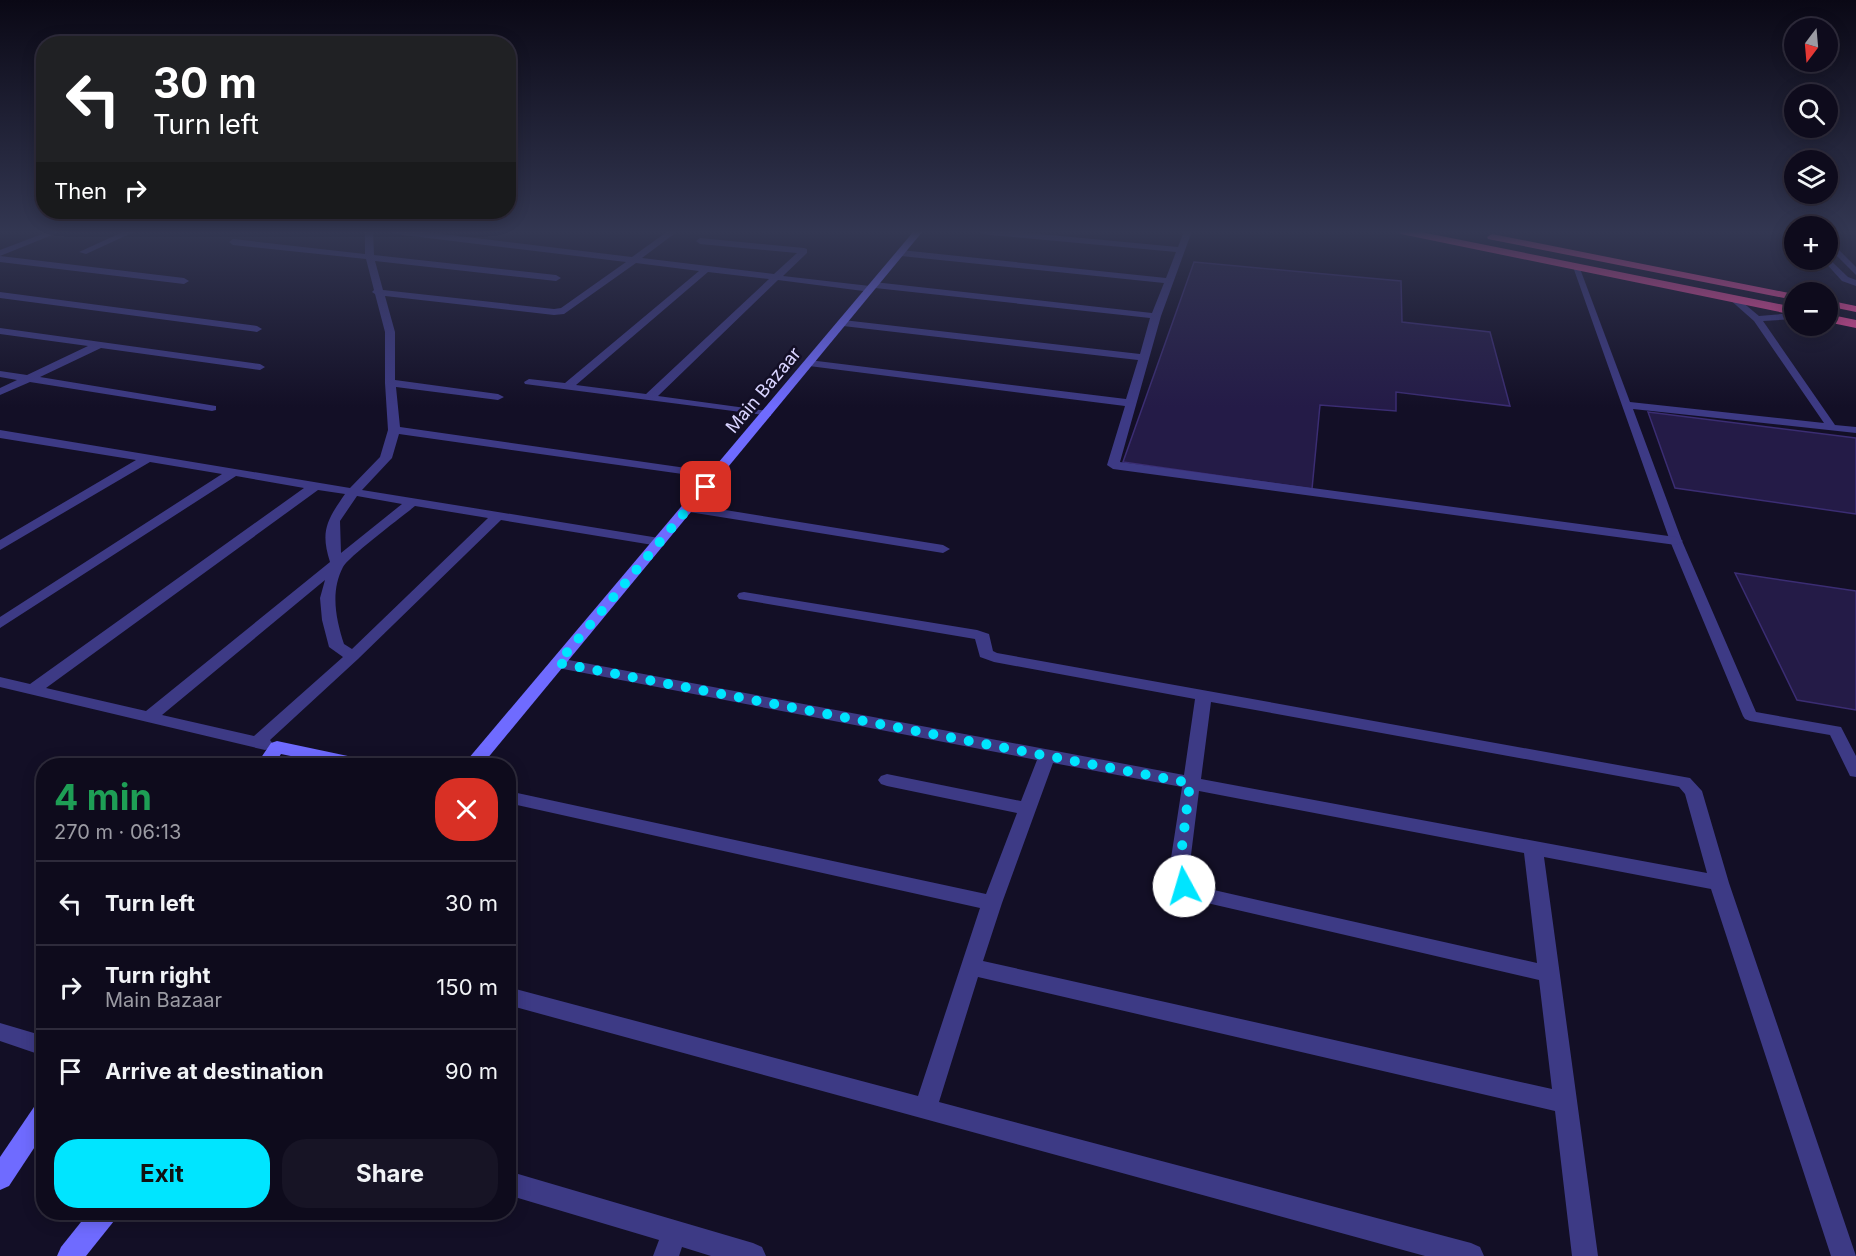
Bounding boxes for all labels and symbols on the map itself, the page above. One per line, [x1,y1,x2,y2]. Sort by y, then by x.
north arrow [1784,18,1838,72]
street label: Main Bazaar [721,343,805,437]
pin [680,461,731,512]
position arrow [1152,854,1216,918]

